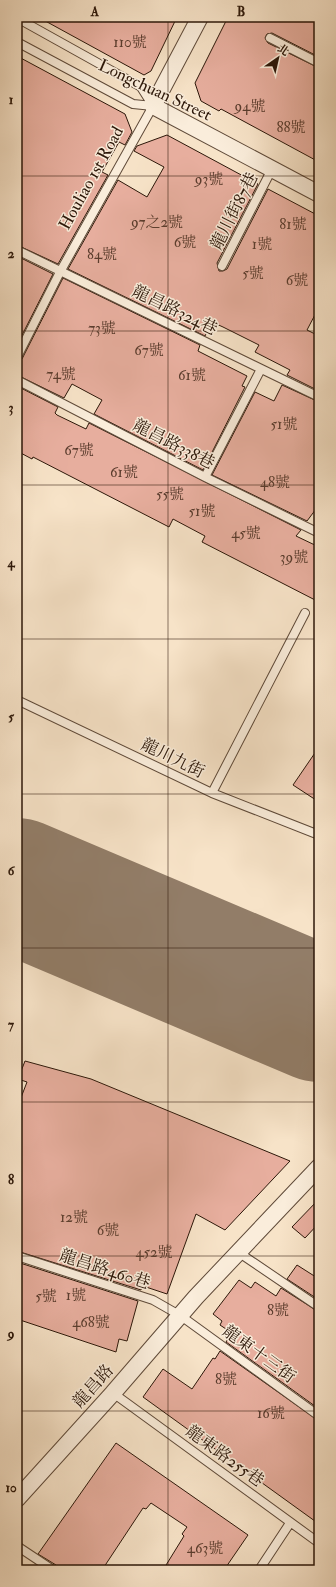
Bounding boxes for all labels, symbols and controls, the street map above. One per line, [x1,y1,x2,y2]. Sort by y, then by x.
text: A [90,4,100,20]
text: B [237,4,245,20]
house number: 110號 [113,33,147,52]
north arrow [258,38,298,78]
text: 北 [275,42,292,59]
street label: Longchuan Street [95,55,215,126]
text: 1 [9,92,14,108]
house number: 94號 [234,97,265,116]
house number: 88號 [276,118,306,137]
street label: Houliao 1st Road [54,122,128,233]
street label: 龍川街87巷 [206,169,262,253]
house number: 93號 [194,170,223,189]
house number: 97之2號 [130,213,183,232]
house number: 81號 [279,215,307,234]
house number: 6號 [174,233,196,252]
house number: 1號 [252,235,272,254]
house number: 84號 [87,245,117,264]
text: 2 [8,246,15,262]
house number: 5號 [242,264,264,283]
house number: 6號 [286,271,308,290]
street label: 龍昌路324巷 [129,280,221,340]
house number: 73號 [88,319,116,338]
house number: 67號 [134,341,164,360]
house number: 74號 [46,365,76,384]
house number: 61號 [178,366,206,385]
text: 3 [9,400,14,416]
street label: 龍昌路338巷 [130,414,218,474]
house number: 51號 [271,415,297,434]
house number: 67號 [64,441,94,460]
house number: 61號 [110,463,138,482]
house number: 48號 [260,473,290,492]
house number: 55號 [156,485,184,504]
house number: 51號 [189,502,215,521]
house number: 45號 [231,524,261,543]
house number: 39號 [280,548,308,567]
text: 4 [6,555,15,571]
text: 5 [8,709,14,725]
street label: 龍川九街 [138,734,208,782]
text: 6 [8,863,16,879]
text: 7 [8,1017,15,1033]
text: 8 [8,1172,14,1188]
house number: 12號 [60,1208,88,1227]
house number: 6號 [97,1221,119,1240]
house number: 452號 [135,1243,173,1262]
street label: 龍昌路460巷 [57,1244,153,1294]
house number: 1號 [66,1286,86,1305]
house number: 5號 [35,1287,57,1306]
house number: 8號 [267,1301,289,1320]
house number: 468號 [72,1313,110,1332]
street label: 龍東十三街 [218,1321,300,1387]
text: 9 [6,1326,15,1342]
street label: 龍昌路 [68,1360,118,1412]
house number: 8號 [215,1370,237,1389]
house number: 16號 [257,1404,285,1423]
street label: 龍東路255巷 [182,1421,268,1491]
text: 10 [5,1480,17,1496]
house number: 463號 [187,1539,223,1558]

